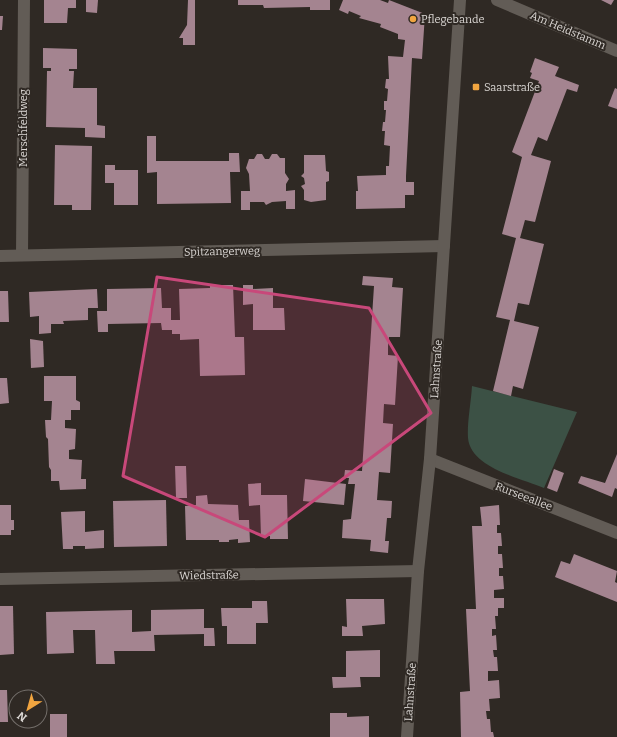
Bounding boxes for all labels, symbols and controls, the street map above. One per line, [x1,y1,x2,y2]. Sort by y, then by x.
street label: Am Heidstamm [528,9,608,52]
place label: Pflegebande [421,13,484,26]
marker: Pflegebande [408,14,418,24]
place label: Saarstraße [484,81,540,94]
marker: Saarstraße [471,82,481,92]
street label: Merschfeldweg [17,89,30,167]
street label: Spitzangerweg [184,244,260,259]
street label: Lahnstraße [428,339,445,399]
street label: Rurseeallee [493,480,554,513]
street label: Wiedstraße [179,568,239,583]
street label: Lahnstraße [402,662,419,722]
north arrow [8,689,48,729]
text: N [15,709,30,724]

